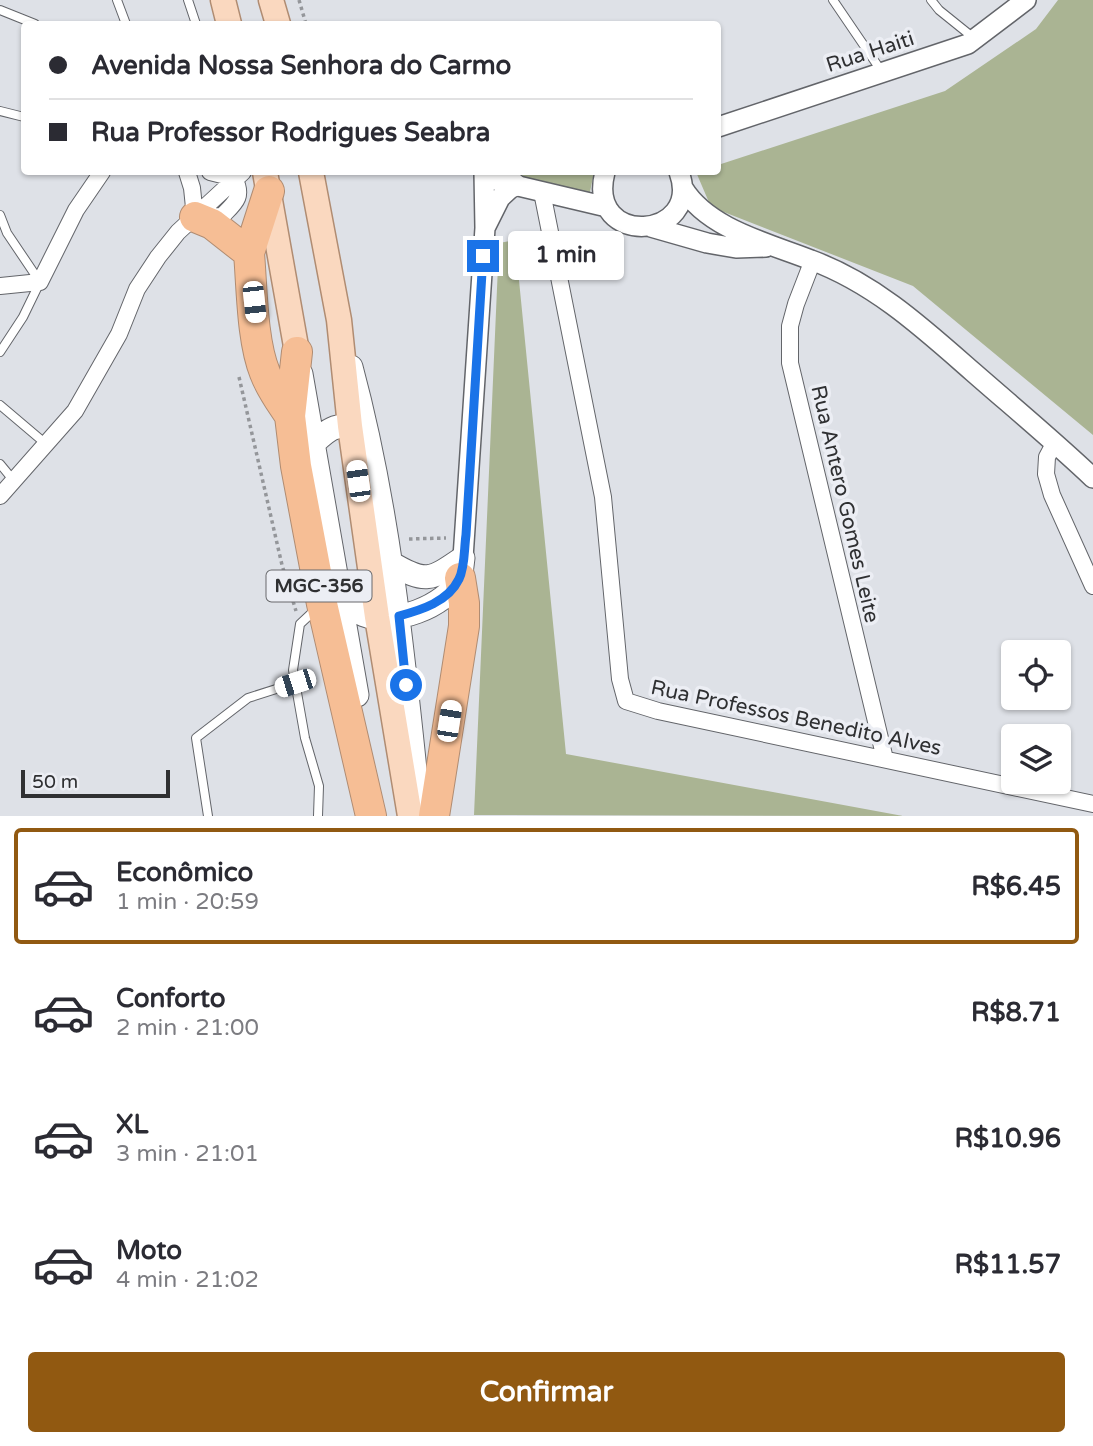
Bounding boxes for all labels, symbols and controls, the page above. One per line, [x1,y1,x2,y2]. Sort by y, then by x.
street label: Rua Haiti [823,26,917,78]
text: Avenida Nossa Senhora do Carmo [91,50,511,81]
text: Rua Professor Rodrigues Seabra [91,117,490,148]
callout: 1 min [508,232,623,280]
route end [467,240,499,272]
text: 1 min [535,241,597,269]
car [242,280,267,324]
street label: Rua Antero Gomes Leite [805,383,885,625]
car [345,459,372,503]
road number: MGC-356 [266,570,372,601]
map controls [1001,640,1071,794]
button: locate [1001,640,1071,710]
car [272,667,319,699]
route start [390,669,422,701]
street label: Rua Professos Benedito Alves [648,675,944,761]
car [436,699,463,743]
button: layers [1001,724,1071,794]
scale bar [21,767,170,799]
text: 50 m [32,771,78,793]
icon: car [32,855,95,918]
text: Econômico [116,857,253,888]
text: R$6.45 [971,871,1061,902]
text: 1 min · 20:59 [116,888,259,916]
icon: car [32,981,95,1044]
text: Conforto [116,983,225,1014]
text: R$8.71 [971,997,1061,1028]
text: 2 min · 21:00 [116,1014,259,1042]
icon: car [32,1107,95,1170]
text: XL [116,1109,148,1140]
text: R$10.96 [954,1123,1061,1154]
text: 3 min · 21:01 [116,1140,259,1168]
icon: car [32,1233,95,1296]
text: Moto [116,1235,182,1266]
text: R$11.57 [954,1249,1061,1280]
text: 4 min · 21:02 [116,1266,259,1294]
button: Confirmar [28,1352,1065,1432]

